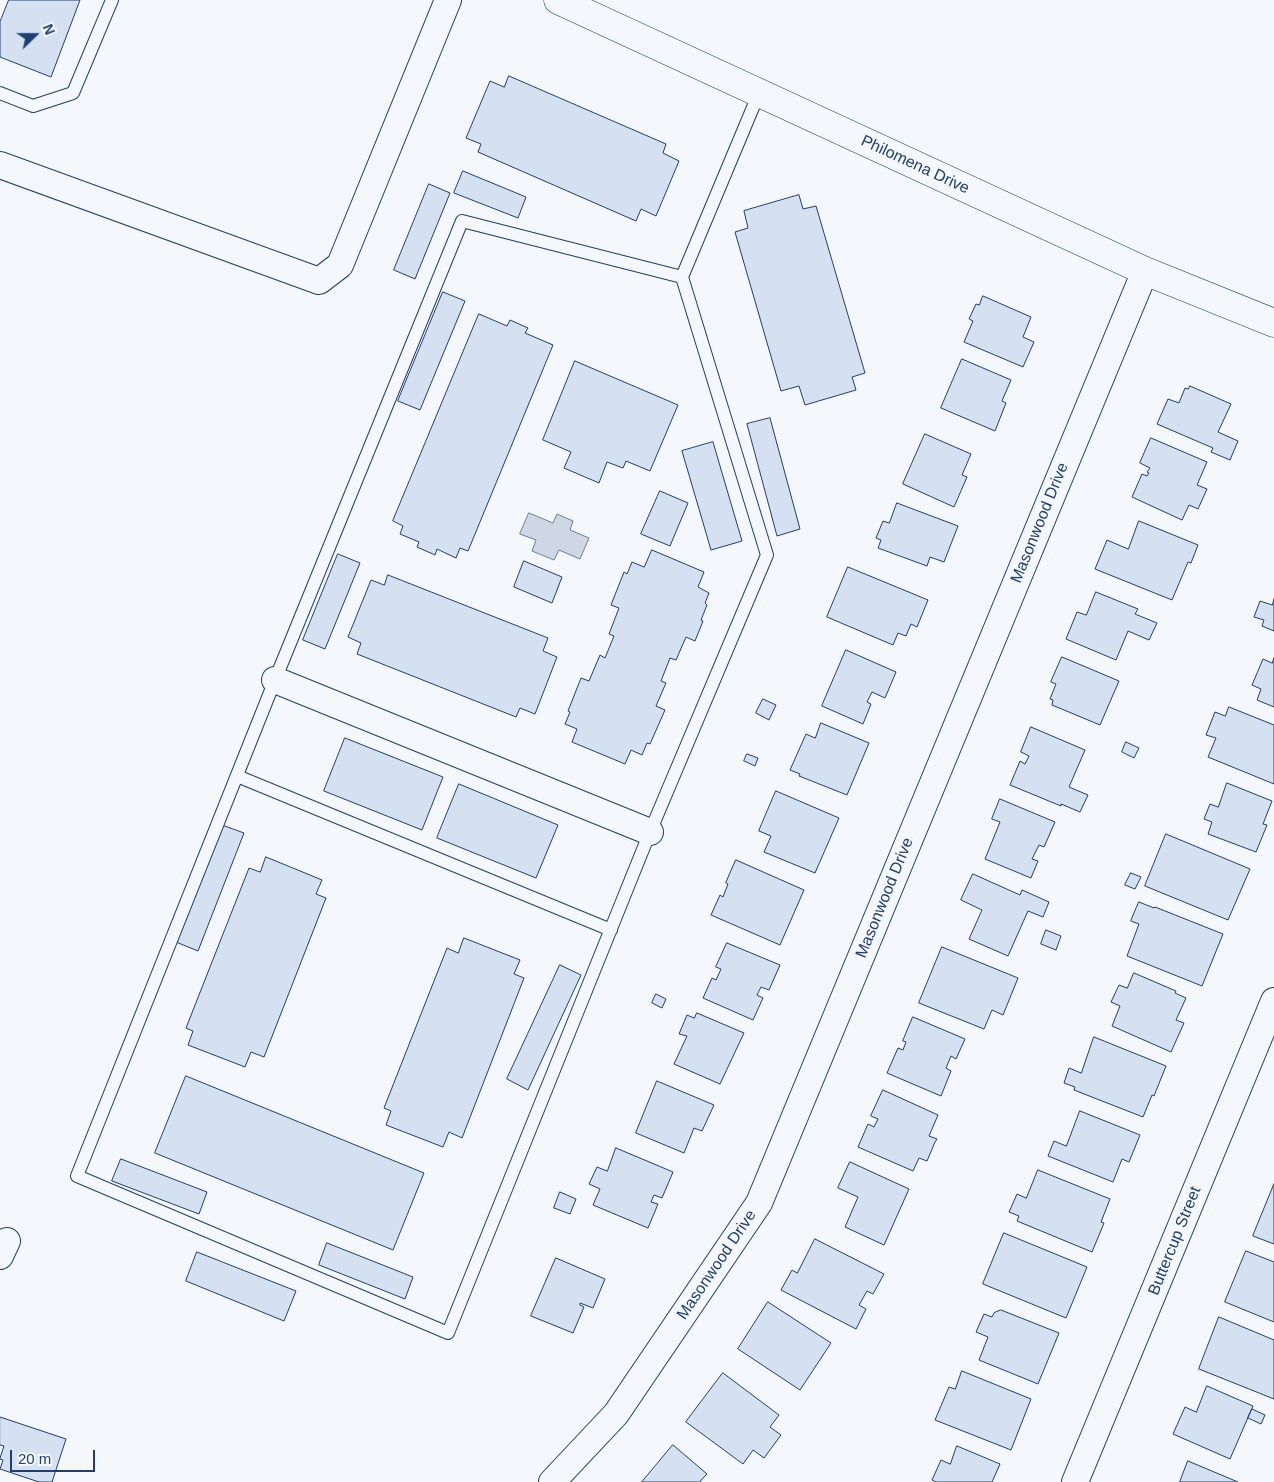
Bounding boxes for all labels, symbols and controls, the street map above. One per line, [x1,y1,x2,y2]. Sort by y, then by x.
north arrow [10,10,60,60]
text: N [40,22,58,37]
street label: Philomena Drive [858,131,972,199]
street label: Masonwood Drive [1007,460,1073,586]
street label: Masonwood Drive [852,835,918,961]
street label: Buttercup Street [1144,1184,1206,1298]
street label: Masonwood Drive [673,1207,761,1323]
scale bar [12,1440,98,1472]
text: 20 m [18,1450,51,1467]

